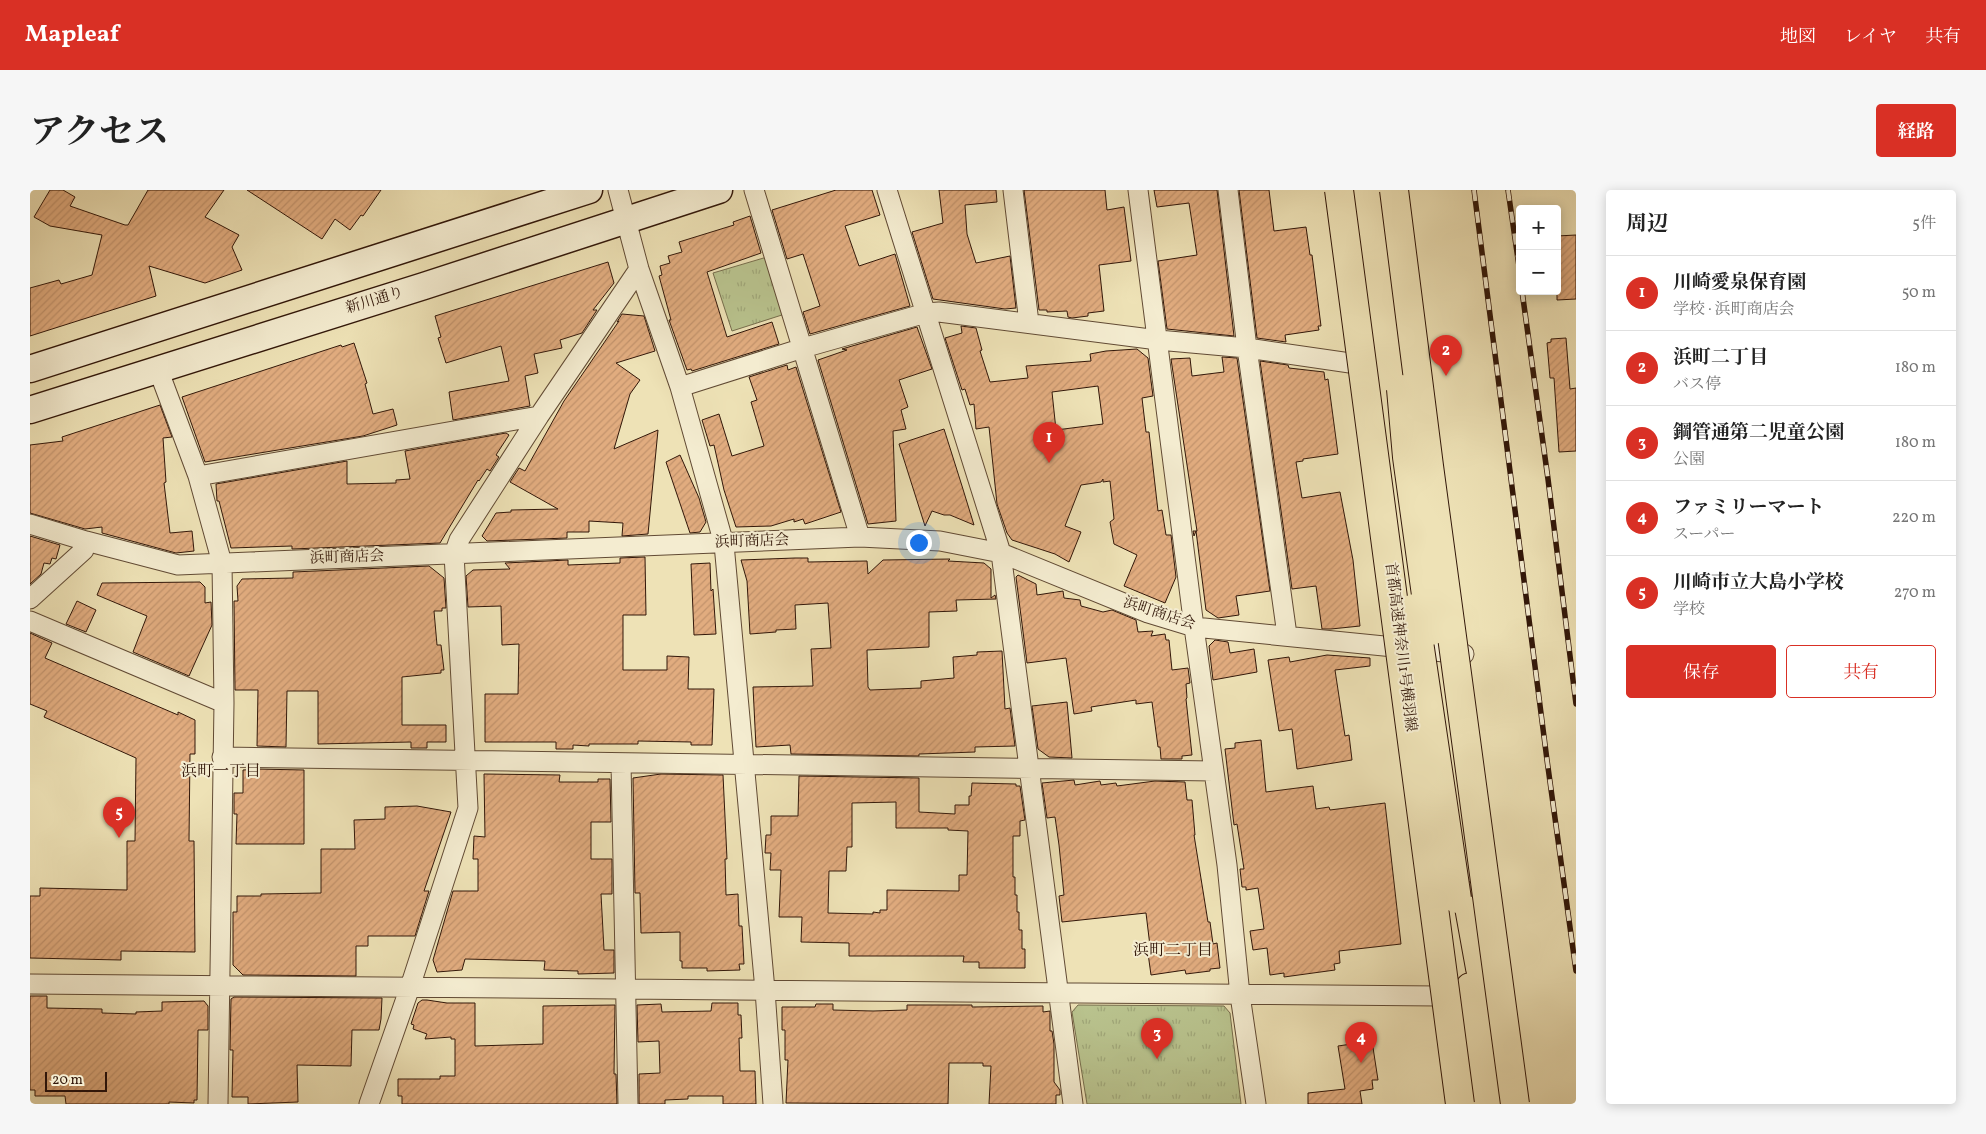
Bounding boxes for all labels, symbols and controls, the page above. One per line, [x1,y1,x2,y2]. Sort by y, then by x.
text: Mapleaf [25,18,119,52]
text: 地図 [1780,25,1816,50]
text: レイヤ [1844,25,1897,50]
text: 共有 [1925,25,1961,50]
button: 経路 [1876,104,1956,157]
text: アクセス [30,110,169,158]
map controls [1516,205,1561,295]
button: + [1516,205,1561,250]
text: 周辺 [1626,210,1668,239]
text: 5件 [1912,213,1936,235]
button: − [1516,250,1561,295]
text: 川崎愛泉保育園 [1673,270,1806,296]
street label: 新川通り [343,282,407,320]
text: 1 [1639,282,1645,304]
text: 50 m [1902,282,1936,304]
text: 学校 · 浜町商店会 [1673,299,1795,321]
pin: 2 [1430,335,1462,376]
text: 浜町二丁目 [1673,345,1768,371]
text: 2 [1638,357,1646,379]
text: 180 m [1895,357,1936,379]
text: バス停 [1673,374,1721,396]
text: 鋼管通第二児童公園 [1673,420,1844,446]
pin: 1 [1033,422,1065,463]
text: 3 [1638,432,1646,454]
text: 180 m [1895,432,1936,454]
text: 公園 [1673,449,1705,471]
text: ファミリーマート [1673,495,1825,521]
text: 4 [1637,507,1647,529]
text: 220 m [1892,507,1936,529]
text: スーパー [1673,524,1735,546]
street label: 浜町商店会 [714,530,790,554]
your location [906,530,932,556]
street label: 浜町商店会 [309,546,385,570]
street label: 首都高速神奈川1号横羽線 [1379,561,1421,733]
text: 川崎市立大島小学校 [1673,570,1844,596]
text: 5 [1638,582,1646,604]
text: 270 m [1894,582,1936,604]
street label: 浜町商店会 [1120,592,1198,636]
text: 学校 [1673,599,1705,621]
button: 保存 [1626,645,1776,698]
button: 共有 [1786,645,1936,698]
district label: 浜町一丁目 [181,761,261,783]
pin: 5 [103,797,135,838]
district label: 浜町二丁目 [1133,940,1213,962]
pin: 3 [1141,1018,1173,1059]
pin: 4 [1345,1022,1377,1063]
scale bar [45,1069,108,1092]
text: 20 m [52,1071,83,1090]

